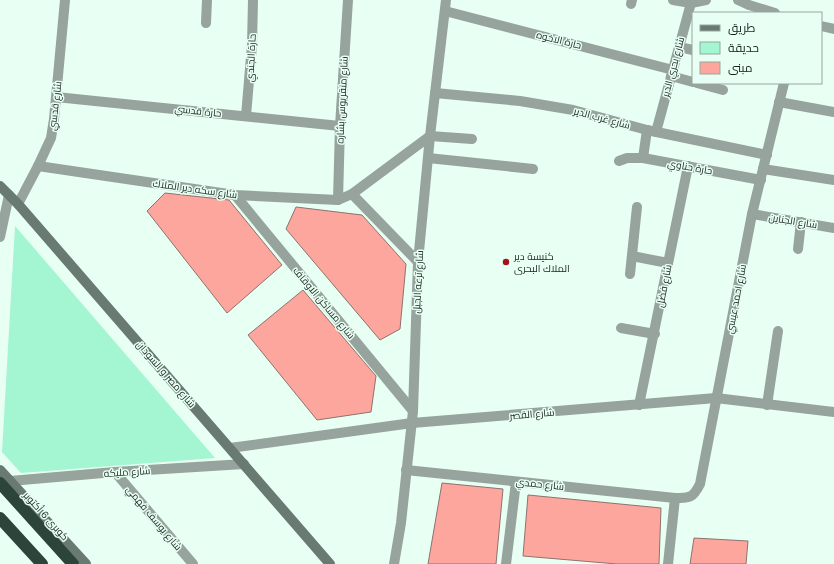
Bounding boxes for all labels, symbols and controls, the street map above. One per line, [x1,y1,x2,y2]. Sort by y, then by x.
legend [692,12,822,84]
text: طريق [728,20,756,36]
street label: حارة الاخوه [535,28,583,52]
street label: حارة الجندي [243,34,260,83]
street label: شارع بحري الدير [658,35,688,100]
text: حديقة [728,40,759,56]
street label: شارع منقريوس بشاره [333,56,351,144]
text: مبنى [728,60,753,76]
street label: شارع قدسي [46,81,65,132]
street label: حارة قدسي [174,102,222,121]
street label: شارع غرب الدير [571,104,632,132]
street label: حارة حناوي [666,157,714,178]
street label: شارع سكه دير الملاك [152,177,238,201]
street label: شارع الجناين [768,211,818,231]
street label: شارع ترعه الجبل [410,250,426,314]
place label: كنيسة دير الملاك البحرى [513,250,570,275]
marker: كنيسة دير الملاك البحرى [501,257,511,267]
street label: شارع فضل [653,263,675,309]
street label: شارع احمد عيسي [723,263,750,335]
street label: شارع مساكن الاوقاف [290,264,358,342]
street label: شارع مصر و السودان [133,338,199,410]
street label: شارع القصر [508,406,555,423]
street label: شارع مليكه [103,464,151,480]
street label: شارع حمدي [515,475,565,494]
street label: شارع يوسف فهمي [122,483,185,554]
street label: كوبرى 6 أكتوبر [20,488,71,543]

